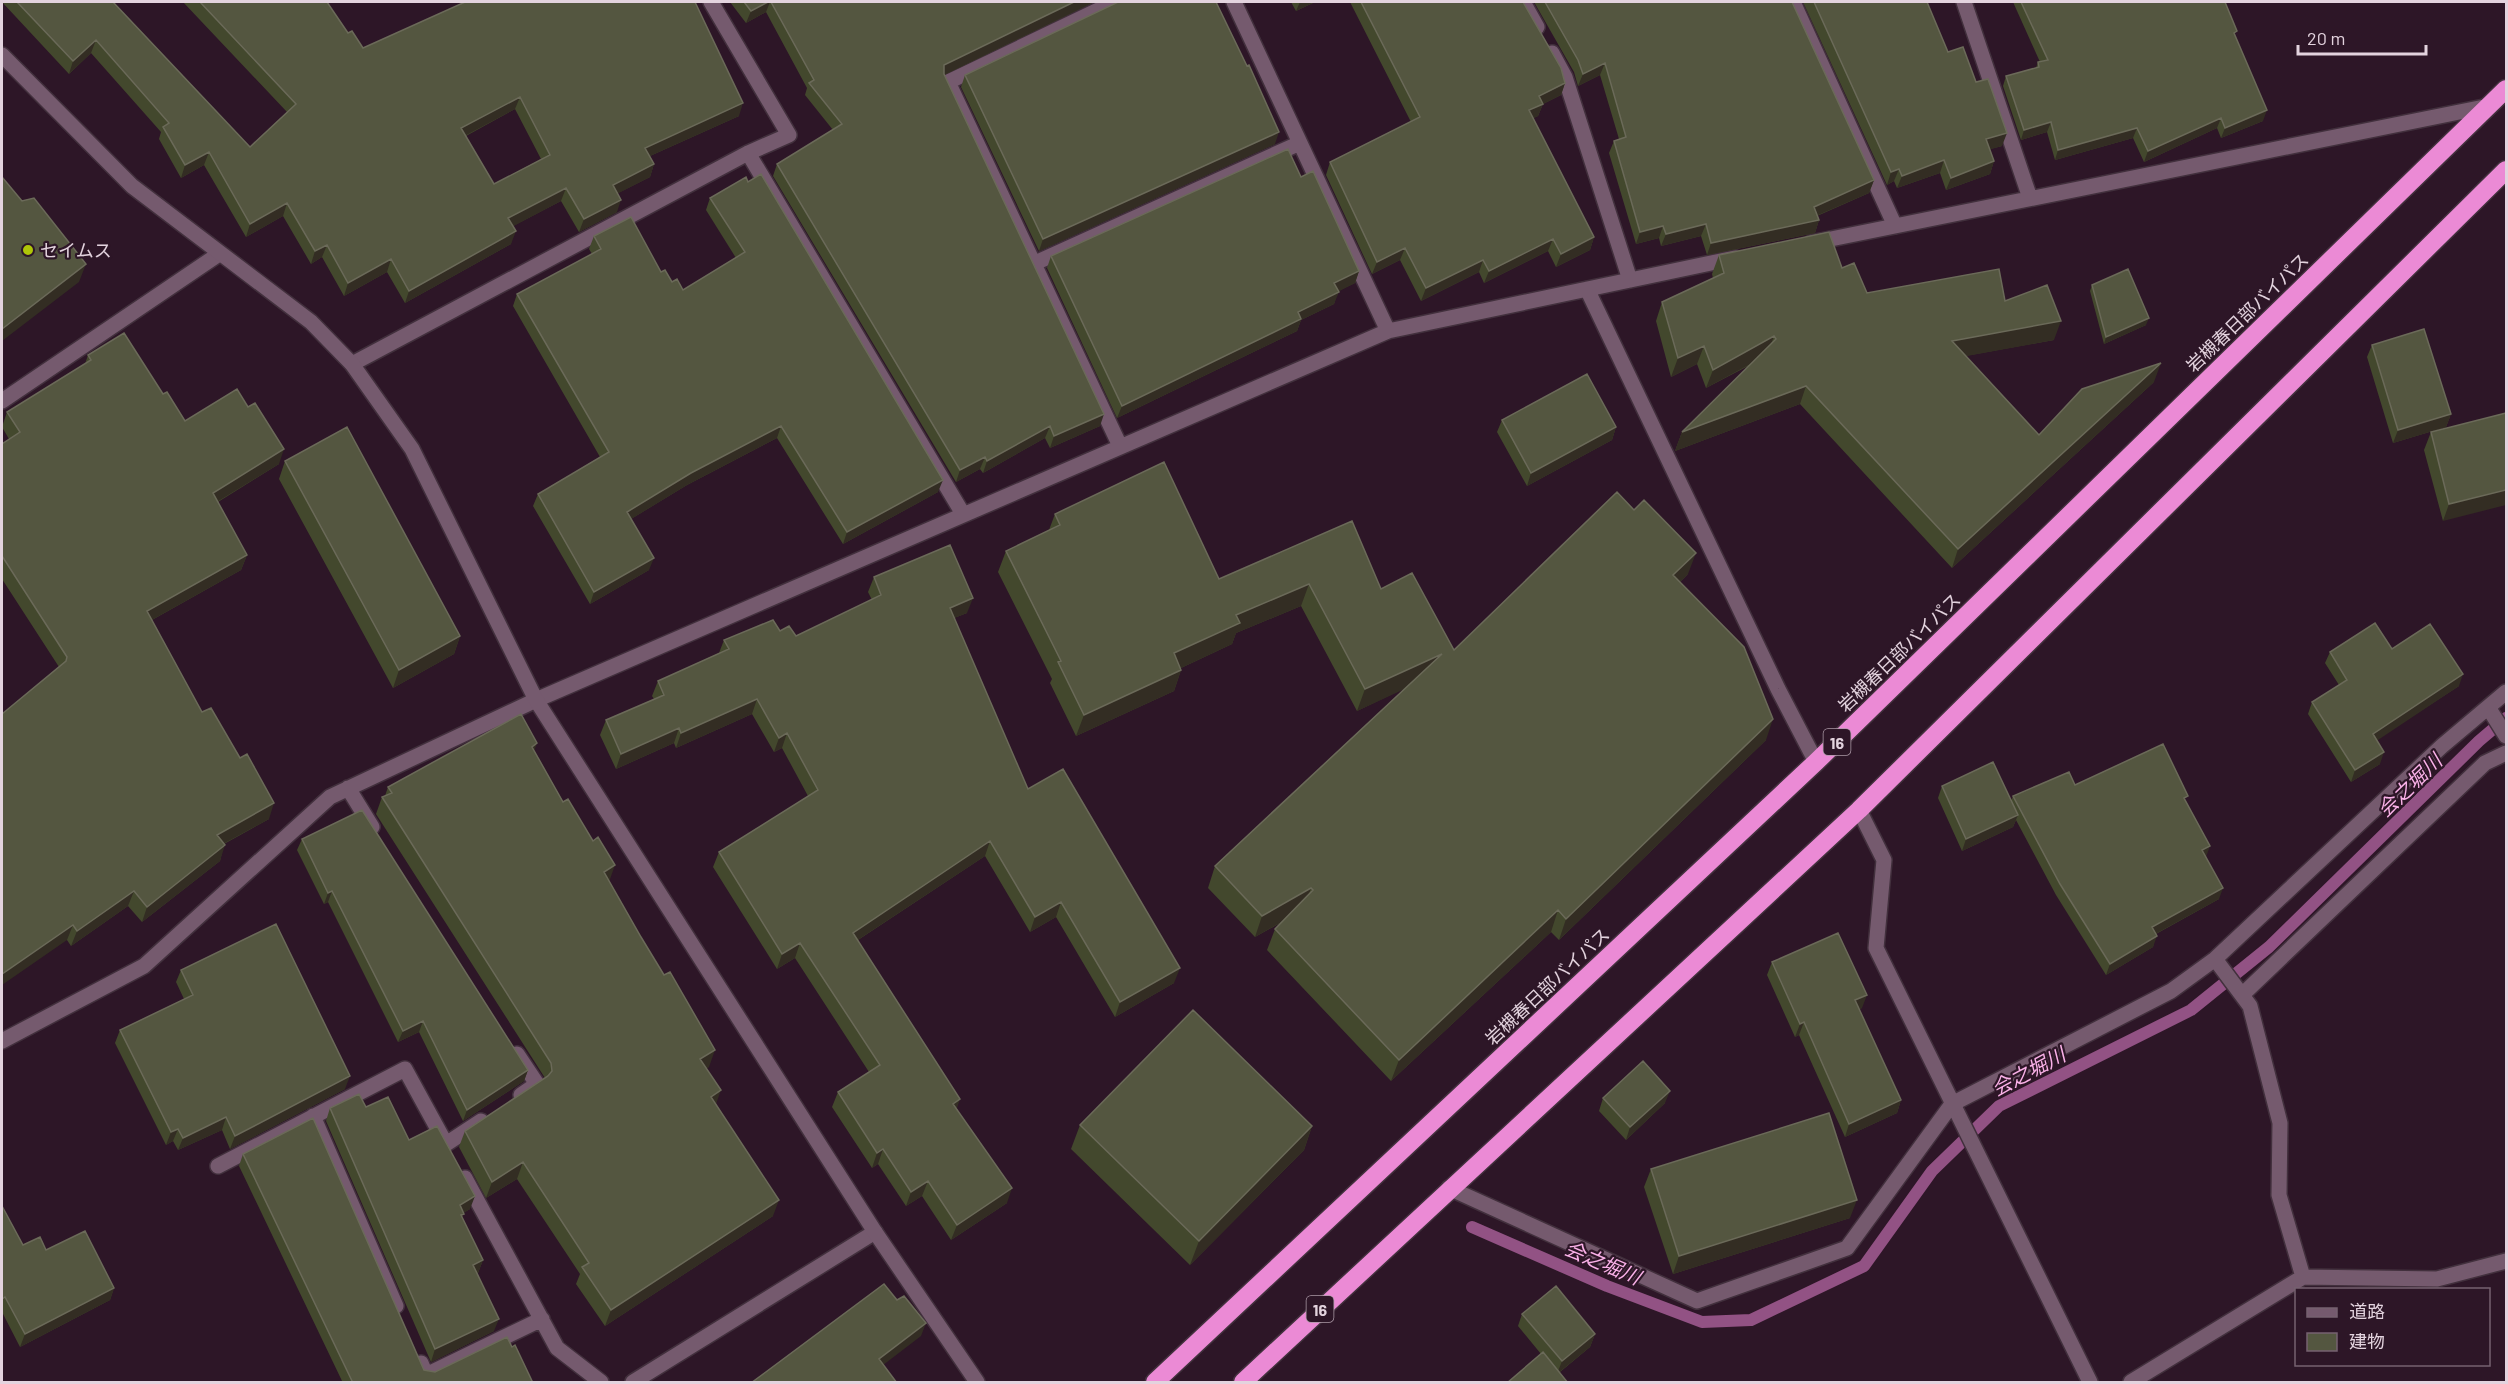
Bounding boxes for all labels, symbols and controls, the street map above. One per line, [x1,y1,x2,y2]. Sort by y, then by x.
scale bar [2298,18,2426,56]
text: 20 m [2307,27,2345,49]
place label: セイムス [40,239,112,261]
marker: セイムス [21,243,35,257]
street label: 岩槻春日部バイパス [2181,248,2313,376]
street label: 岩槻春日部バイパス [1833,588,1965,716]
road number: 16 [1824,729,1850,755]
water label: 会之堀川 [2372,747,2448,821]
street label: 岩槻春日部バイパス [1480,923,1614,1049]
water label: 会之堀川 [1987,1041,2071,1100]
water label: 会之堀川 [1561,1235,1646,1289]
legend [2295,1288,2490,1366]
road number: 16 [1306,1296,1334,1322]
text: 道路 [2349,1300,2385,1322]
text: 建物 [2349,1330,2385,1352]

